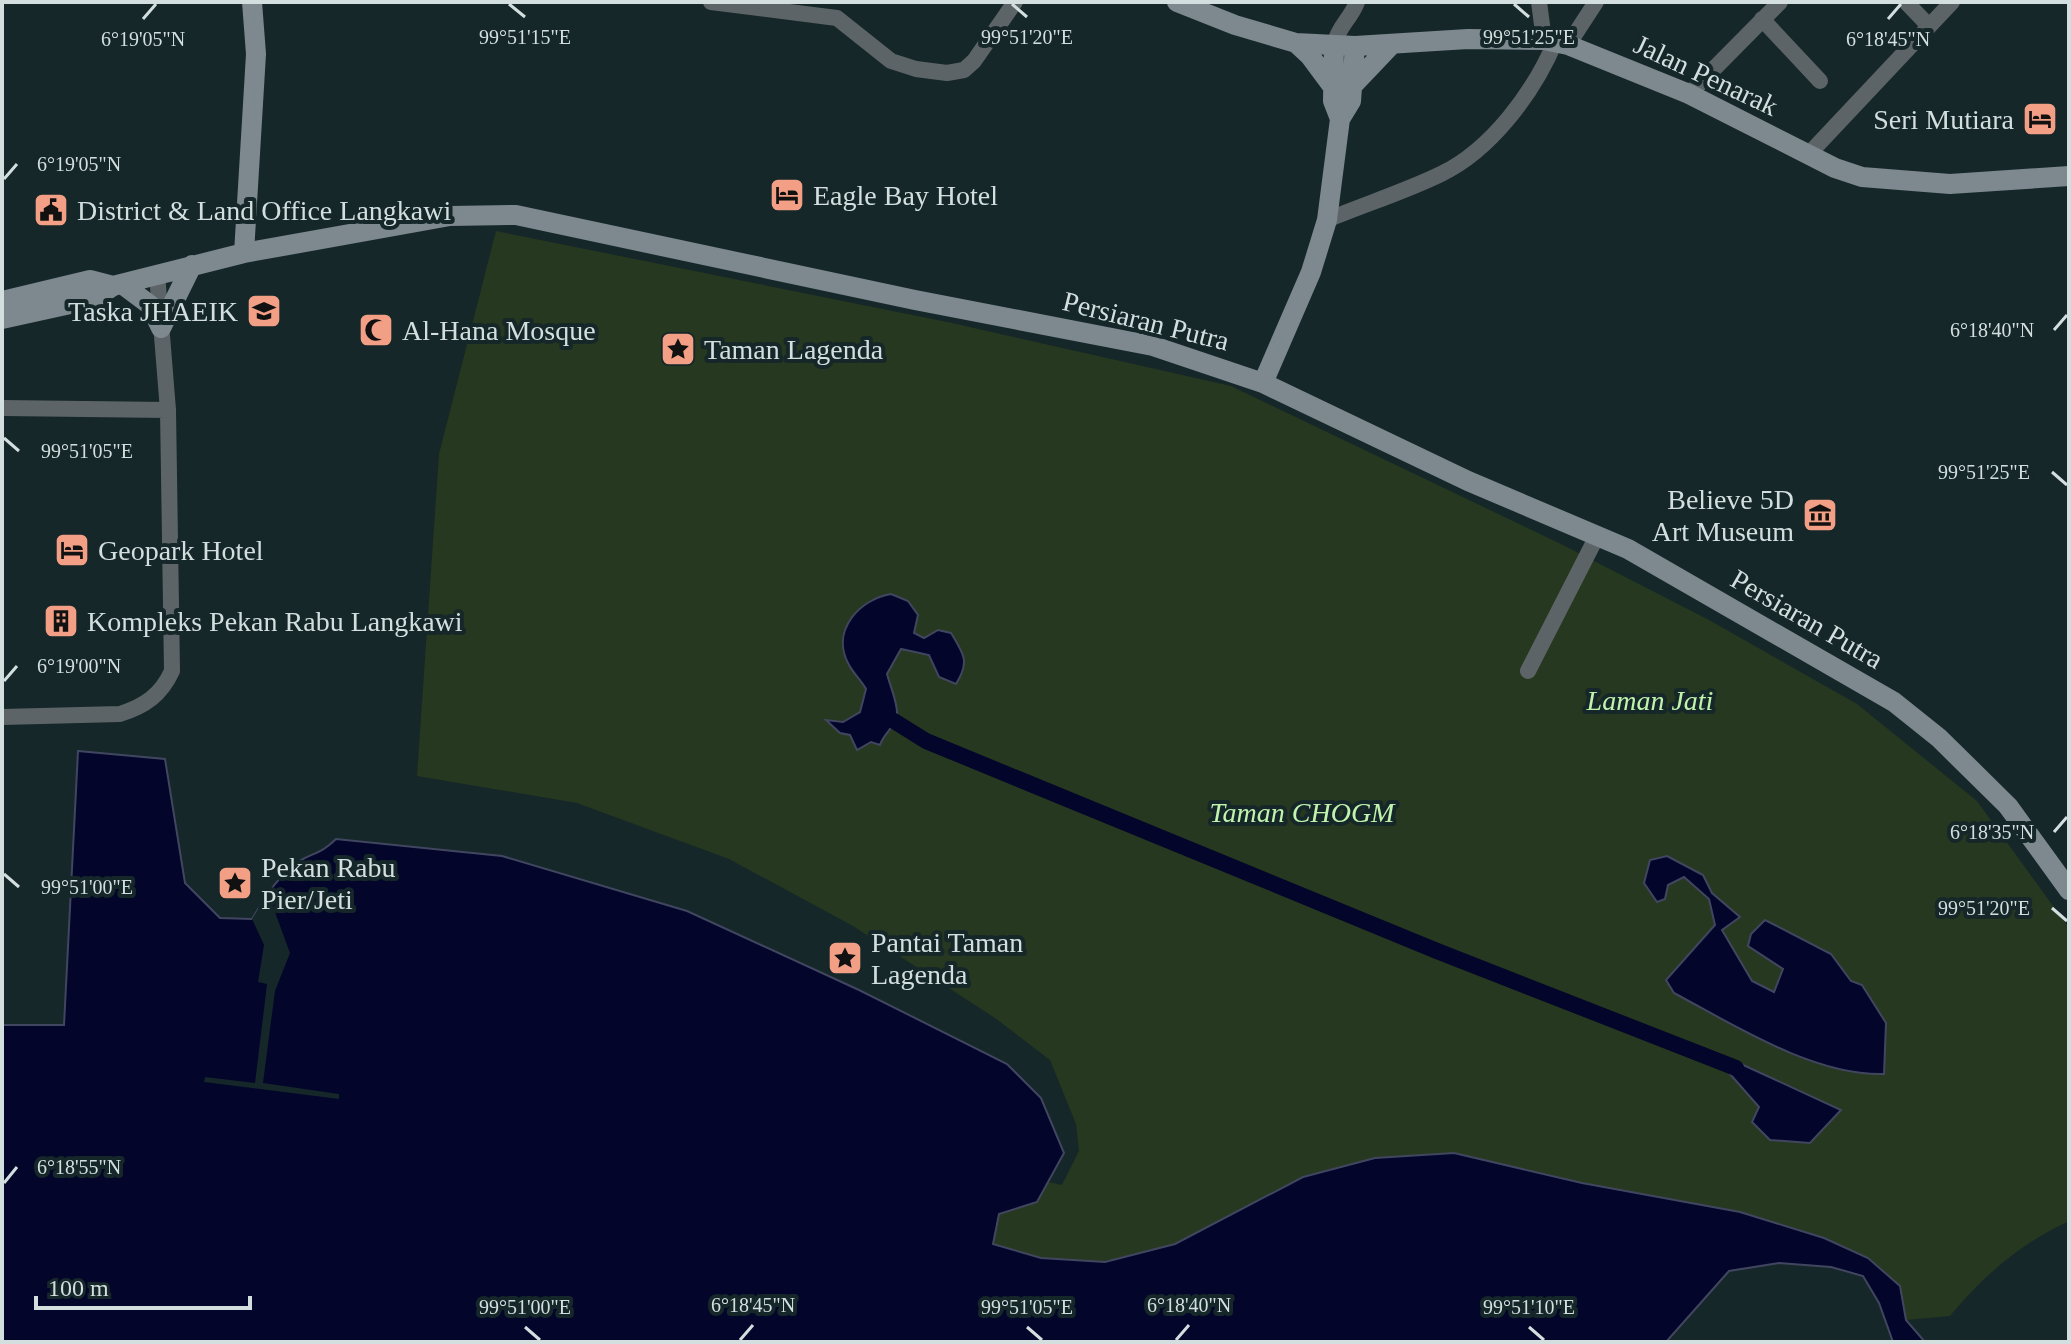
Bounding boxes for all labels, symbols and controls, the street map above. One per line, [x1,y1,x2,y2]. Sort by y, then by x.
text: 99°51'15"E [479,26,571,48]
text: 99°51'20"E [981,26,1073,48]
text: 99°51'25"E [1483,26,1575,48]
text: 6°19'05"N [101,28,185,50]
street label: Jalan Penarak [1629,28,1783,122]
text: 6°18'45"N [1846,28,1930,50]
hotel icon: Seri Mutiara [2021,100,2059,138]
place label: Seri Mutiara [1873,104,2015,135]
text: 6°19'05"N [37,153,121,175]
hotel icon: Eagle Bay Hotel [768,176,806,214]
place label: Eagle Bay Hotel [813,180,998,211]
public building icon: District & Land Office Langkawi [32,191,70,229]
place label: District & Land Office Langkawi [77,195,451,226]
street label: Persiaran Putra [1060,285,1233,357]
school or university icon: Taska JHAEIK [245,292,283,330]
place label: Taska JHAEIK [68,296,238,327]
mosque icon: Al-Hana Mosque [357,311,395,349]
place label: Al-Hana Mosque [402,315,596,346]
text: 6°18'40"N [1950,319,2034,341]
place icon: Taman Lagenda [659,330,697,368]
place label: Taman Lagenda [704,334,884,365]
text: 99°51'05"E [41,440,133,462]
text: 99°51'25"E [1938,461,2030,483]
place label: Believe 5D Art Museum [1652,484,1794,547]
museum icon: Believe 5D Art Museum [1801,496,1839,534]
hotel icon: Geopark Hotel [53,531,91,569]
place label: Geopark Hotel [98,535,264,566]
street label: Persiaran Putra [1726,563,1889,675]
building icon: Kompleks Pekan Rabu Langkawi [42,602,80,640]
place label: Kompleks Pekan Rabu Langkawi [87,606,463,637]
text: 6°19'00"N [37,655,121,677]
park label: Laman Jati [1586,685,1713,716]
park label: Taman CHOGM [1210,797,1396,828]
text: 6°18'35"N [1950,821,2034,843]
place label: Pekan Rabu Pier/Jeti [261,852,396,915]
place icon: Pekan Rabu Pier/Jeti [216,864,254,902]
text: 99°51'00"E [41,876,133,898]
text: 99°51'20"E [1938,897,2030,919]
place label: Pantai Taman Lagenda [871,927,1023,990]
place icon: Pantai Taman Lagenda [826,939,864,977]
text: 6°18'55"N [37,1156,121,1178]
scale bar [36,1260,250,1310]
text: 100 m [48,1275,109,1301]
text: 6°18'45"N [711,1294,795,1316]
text: 6°18'40"N [1147,1294,1231,1316]
text: 99°51'00"E [479,1296,571,1318]
text: 99°51'05"E [981,1296,1073,1318]
text: 99°51'10"E [1483,1296,1575,1318]

